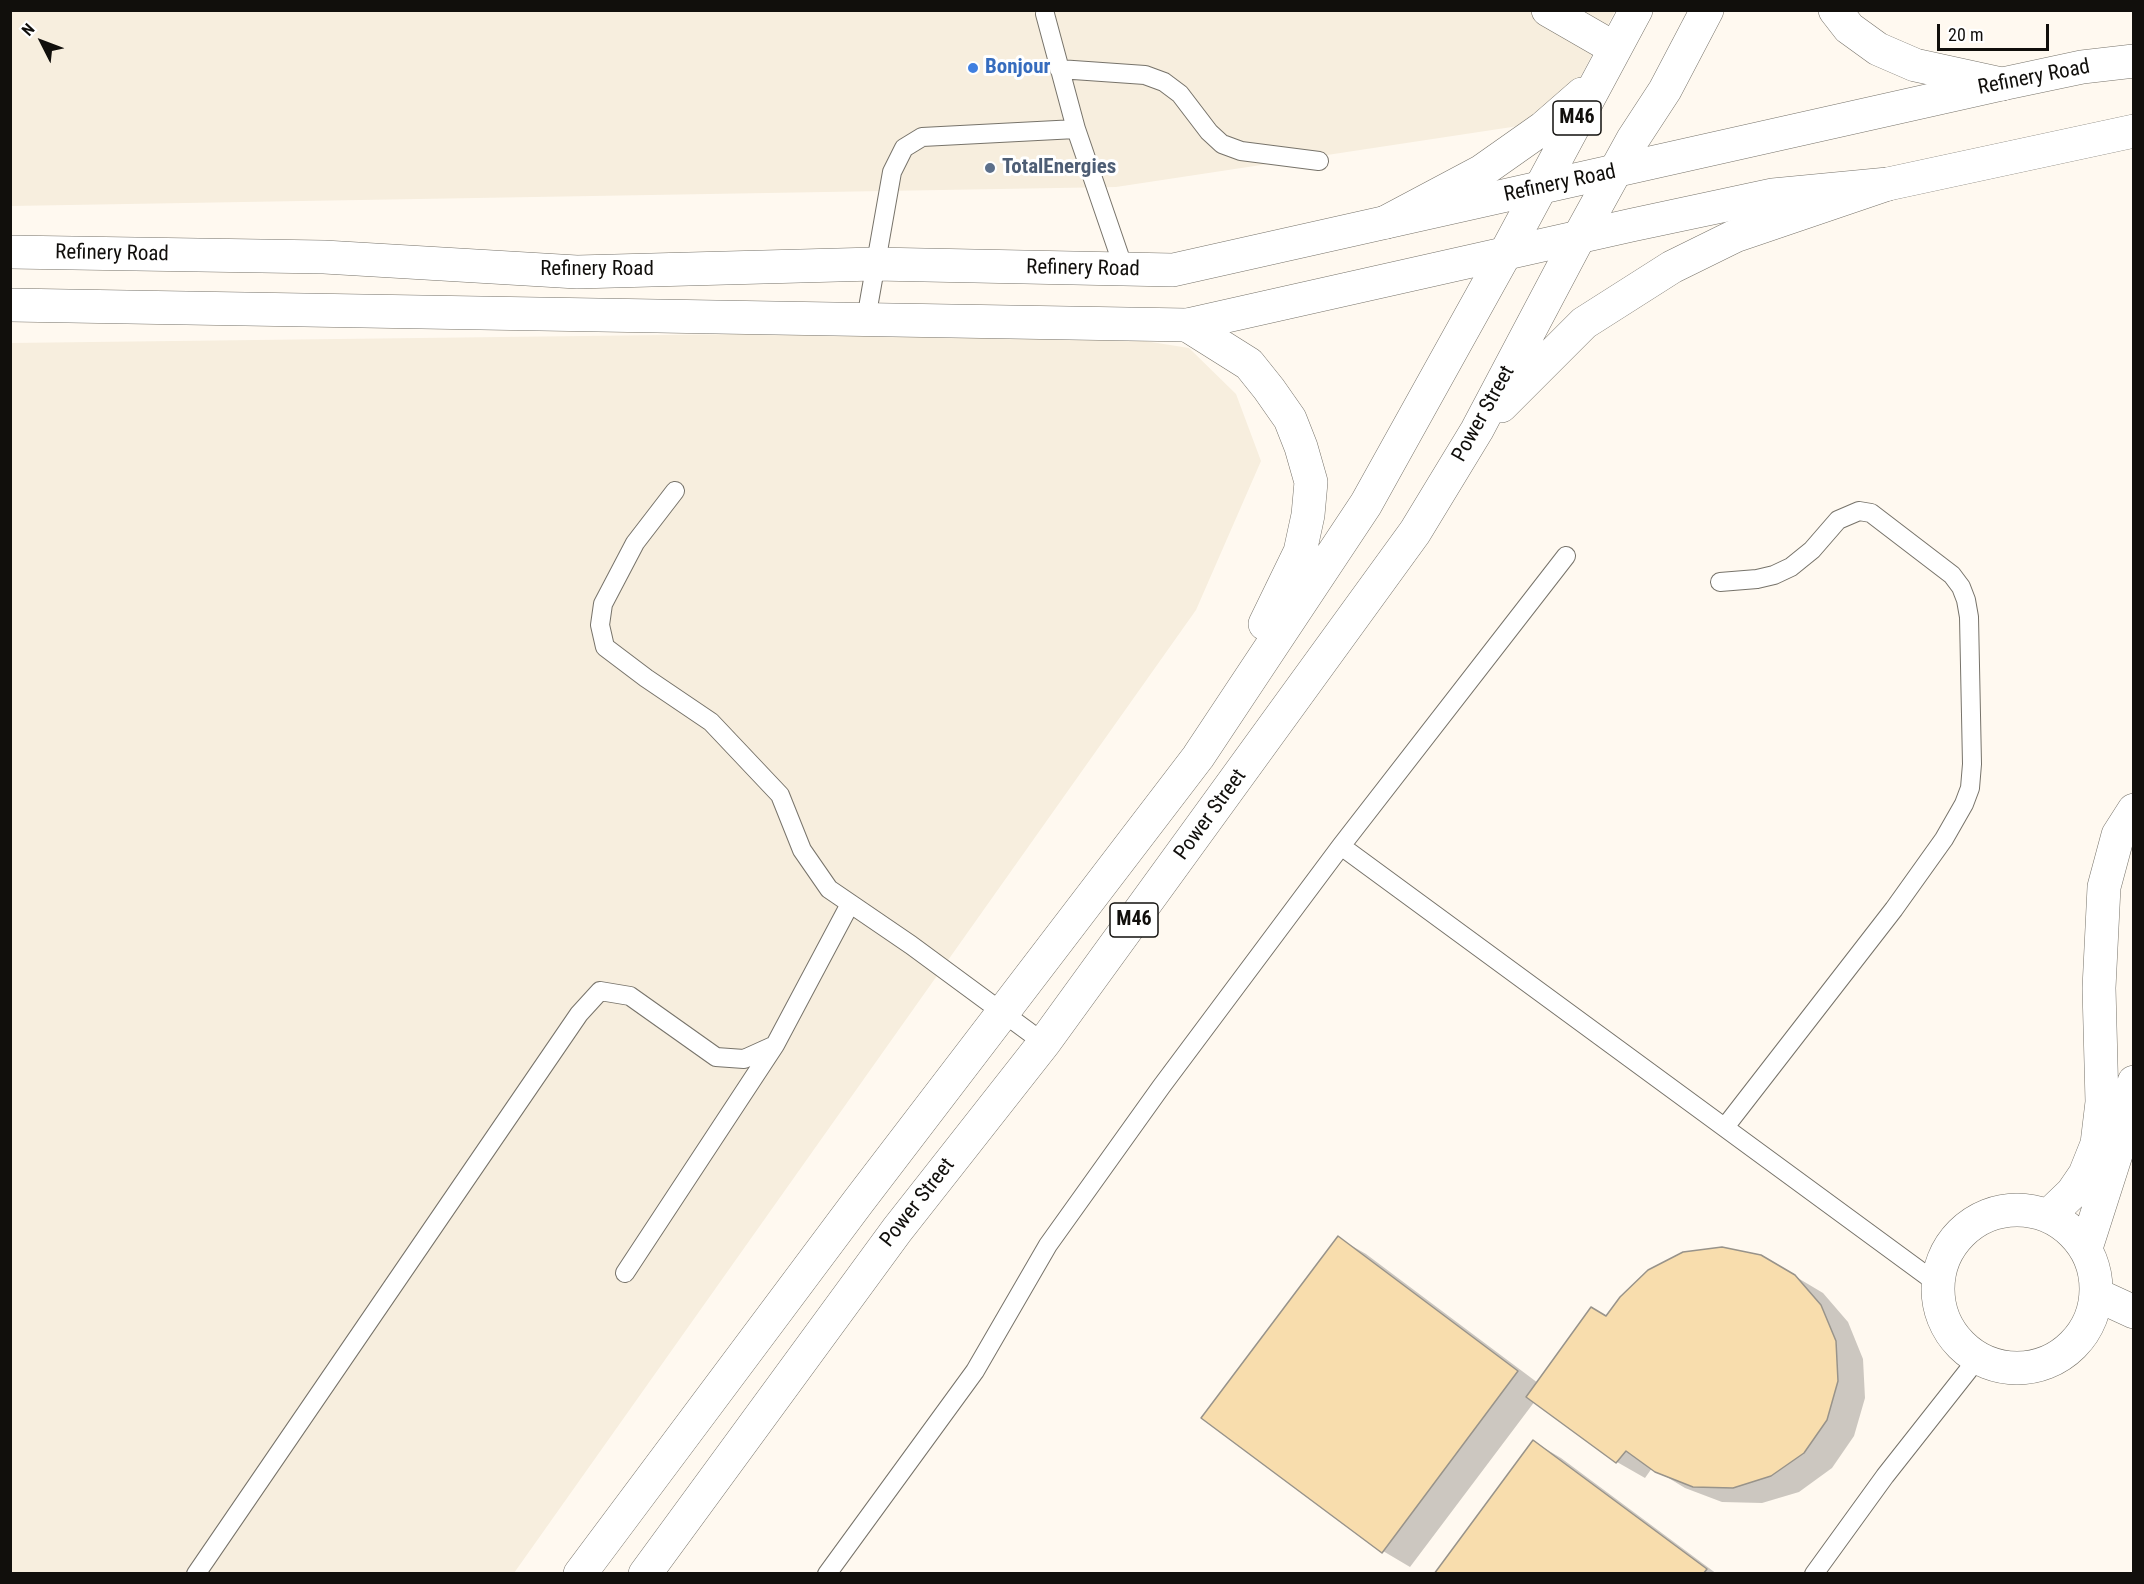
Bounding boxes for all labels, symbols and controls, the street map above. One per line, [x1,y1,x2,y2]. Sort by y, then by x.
north arrow [12,12,72,72]
scale bar [1940,12,2052,50]
text: N [18,20,39,40]
text: 20 m [1948,24,1983,45]
place label: Bonjour [985,55,1050,81]
street label: Refinery Road [1976,55,2092,101]
marker: Bonjour [966,61,980,75]
road number: M46 [1553,101,1601,135]
place label: TotalEnergies [1002,155,1116,181]
street label: Refinery Road [1502,160,1618,208]
marker: TotalEnergies [983,161,997,175]
street label: Refinery Road [55,240,169,268]
street label: Refinery Road [1026,255,1140,283]
street label: Refinery Road [540,257,654,283]
street label: Power Street [1447,362,1521,466]
street label: Power Street [1170,765,1252,865]
road number: M46 [1110,903,1158,937]
street label: Power Street [875,1153,961,1253]

